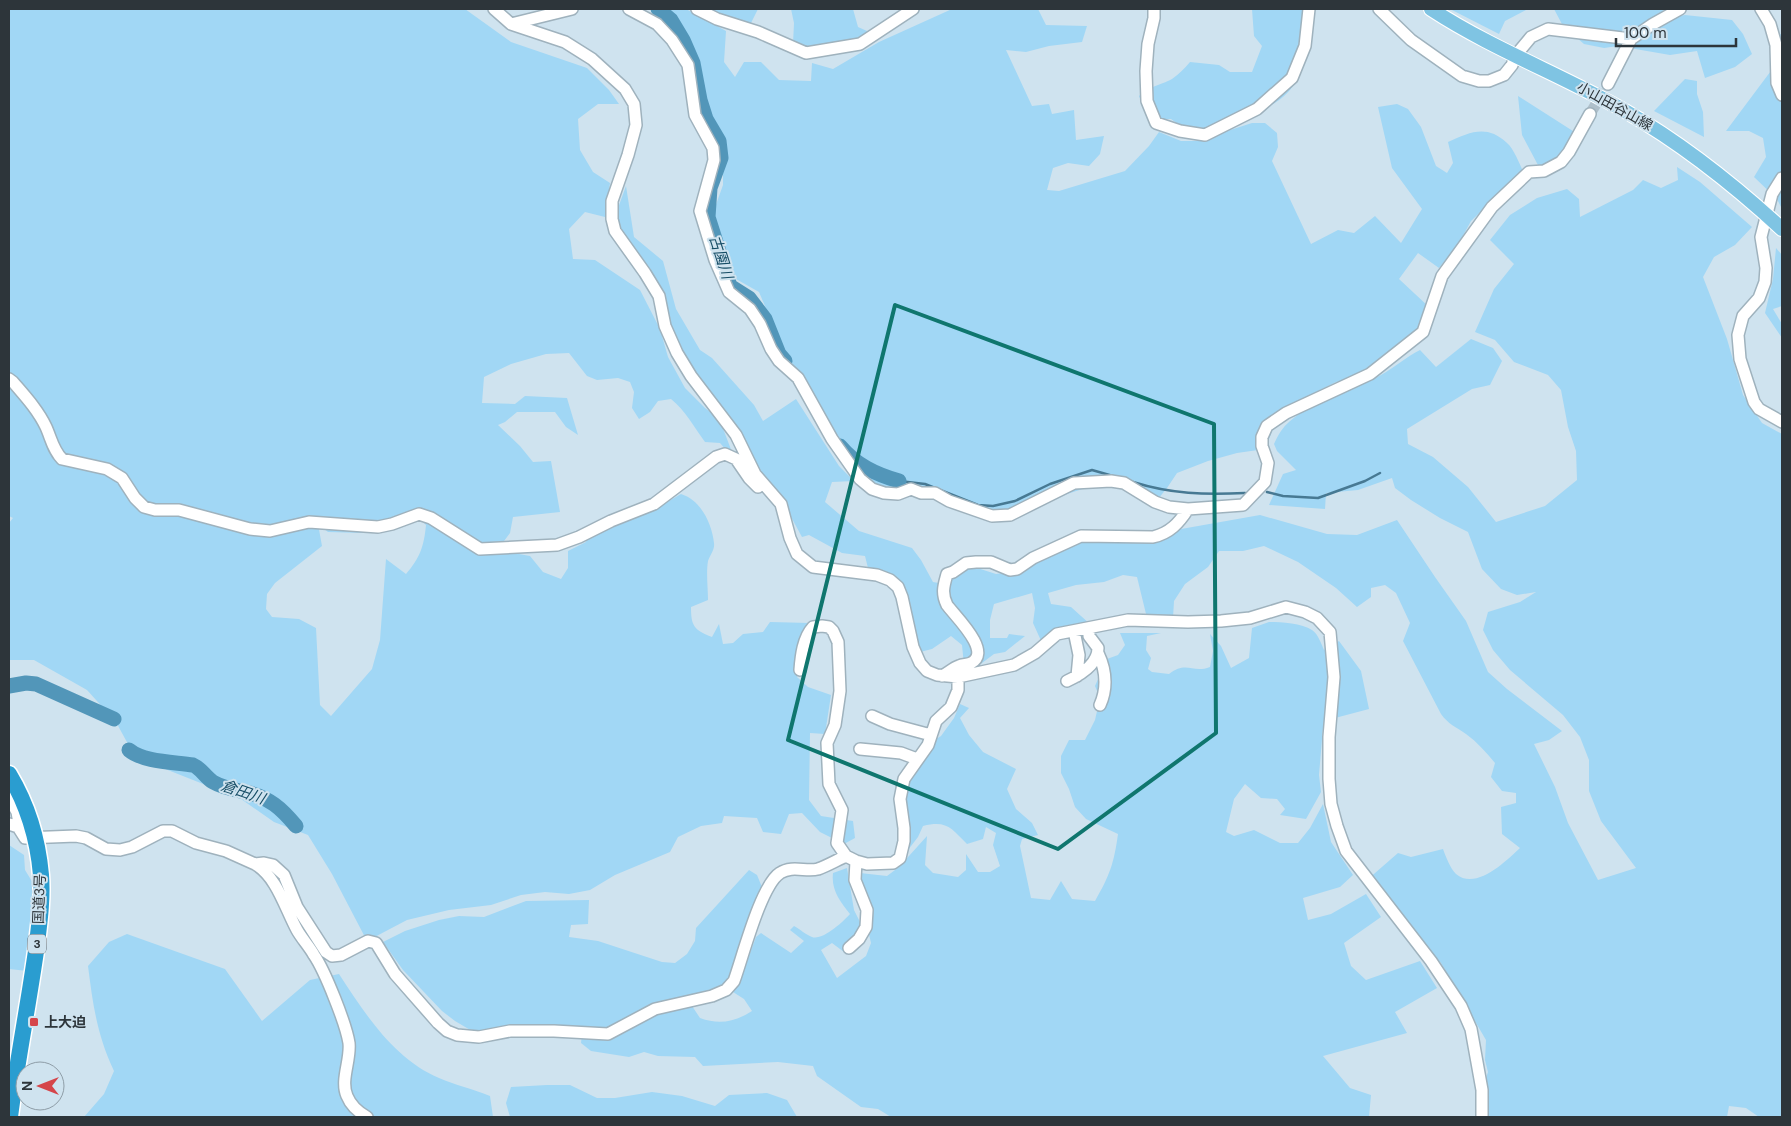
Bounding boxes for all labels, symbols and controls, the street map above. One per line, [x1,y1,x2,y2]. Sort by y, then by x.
scale bar [1616,15,1736,47]
text: 100 m [1624,23,1667,43]
street label: 小山田谷山線 [1574,78,1656,134]
water label: 古園川 [705,233,738,283]
water label: 倉田川 [218,775,269,809]
street label: 国道3号 [29,874,49,924]
road number: 3 [28,934,46,954]
place label: 上大迫 [44,1013,86,1031]
marker: 上大迫 [28,1016,40,1028]
north arrow [15,1061,65,1111]
text: N [18,1081,36,1091]

